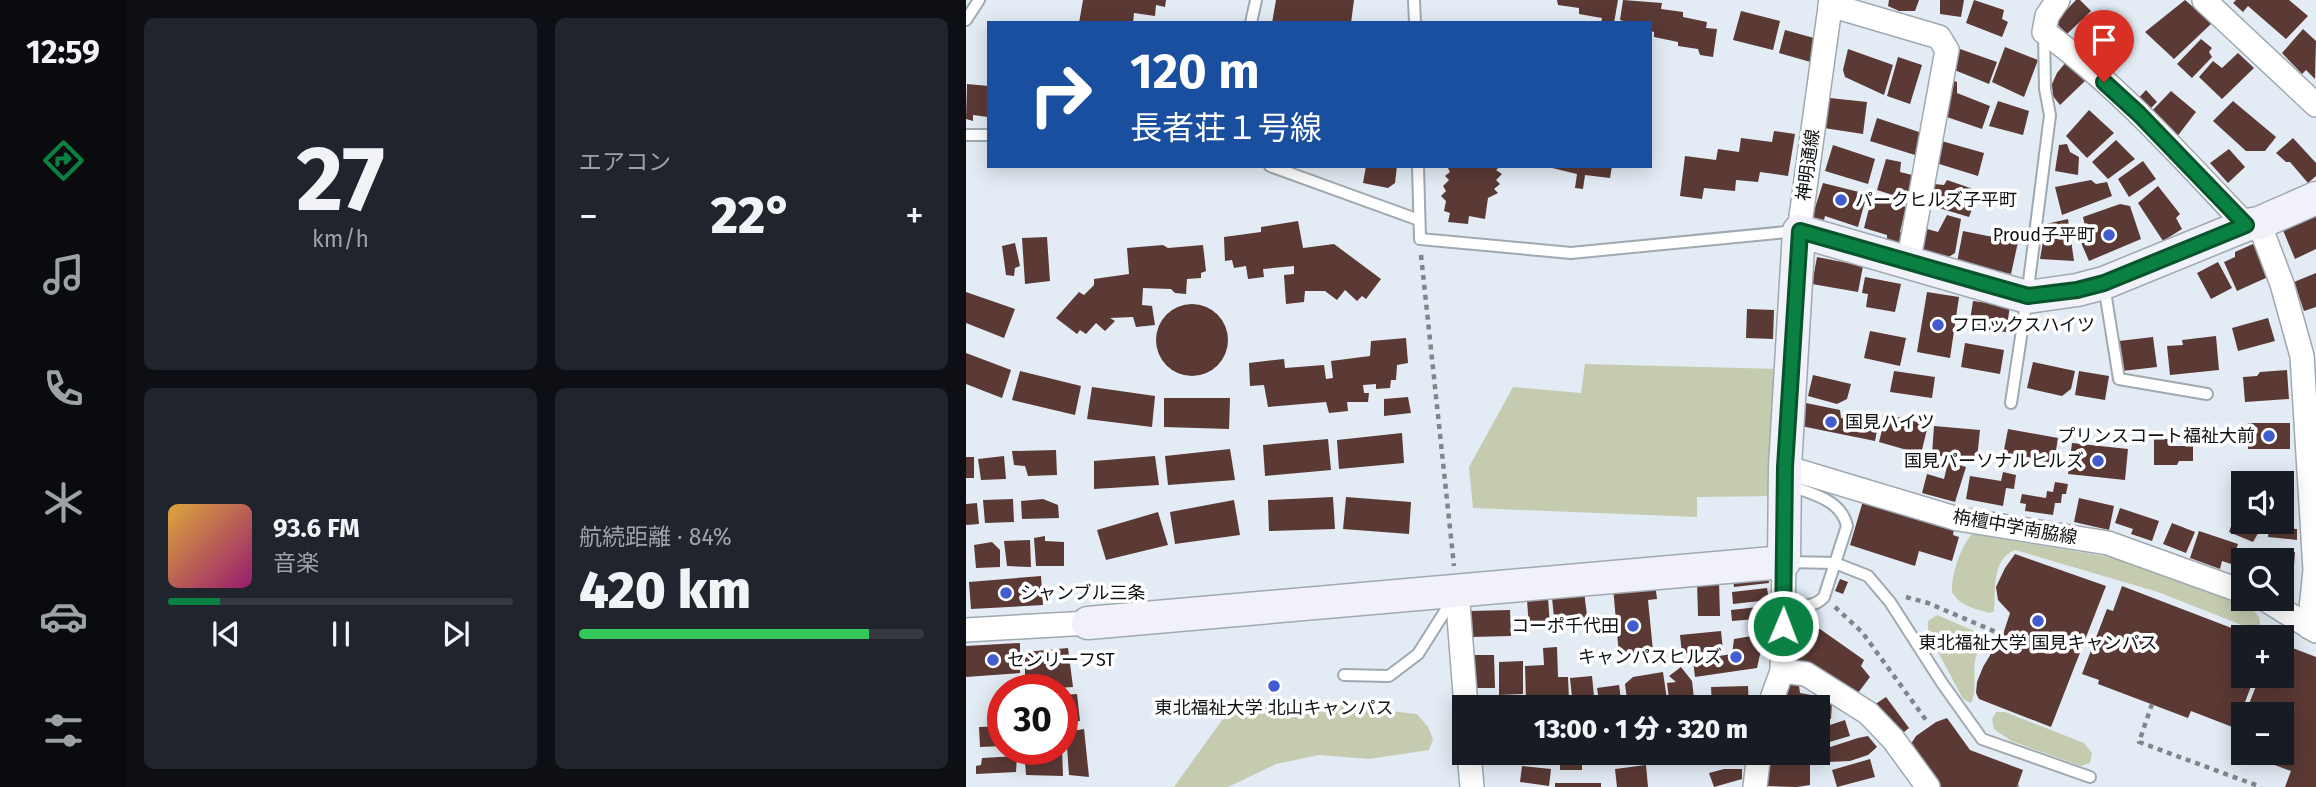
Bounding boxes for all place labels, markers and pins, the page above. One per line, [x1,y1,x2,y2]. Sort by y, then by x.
pin [2074,10,2134,82]
place label: パークヒルズ子平町 [1855,189,2017,211]
marker: パークヒルズ子平町 [1833,192,1849,208]
place label: Proud子平町 [1993,224,2095,246]
marker: Proud子平町 [2101,227,2117,243]
place label: フロックスハイツ [1952,314,2095,336]
marker: フロックスハイツ [1930,317,1946,333]
place label: 国見ハイツ [1845,411,1935,433]
marker: 国見ハイツ [1823,414,1839,430]
place label: プリンスコート福祉大前 [2057,425,2255,447]
marker: プリンスコート福祉大前 [2261,428,2277,444]
place label: 国見パーソナルヒルズ [1904,450,2084,472]
marker: 国見パーソナルヒルズ [2090,453,2106,469]
place label: シャンブル三条 [1020,582,1145,604]
marker: シャンブル三条 [998,585,1014,601]
marker: 東北福祉大学 国見キャンパス [2030,613,2046,629]
place label: コーポ千代田 [1511,615,1619,637]
marker: コーポ千代田 [1625,618,1641,634]
place label: 東北福祉大学 国見キャンパス [1919,632,2157,654]
place label: キャンパスヒルズ [1578,646,1722,668]
place label: センリーフST [1007,649,1115,671]
marker: キャンパスヒルズ [1728,649,1744,665]
marker: センリーフST [985,652,1001,668]
marker: 東北福祉大学 北山キャンパス [1266,678,1282,694]
place label: 東北福祉大学 北山キャンパス [1155,697,1393,719]

